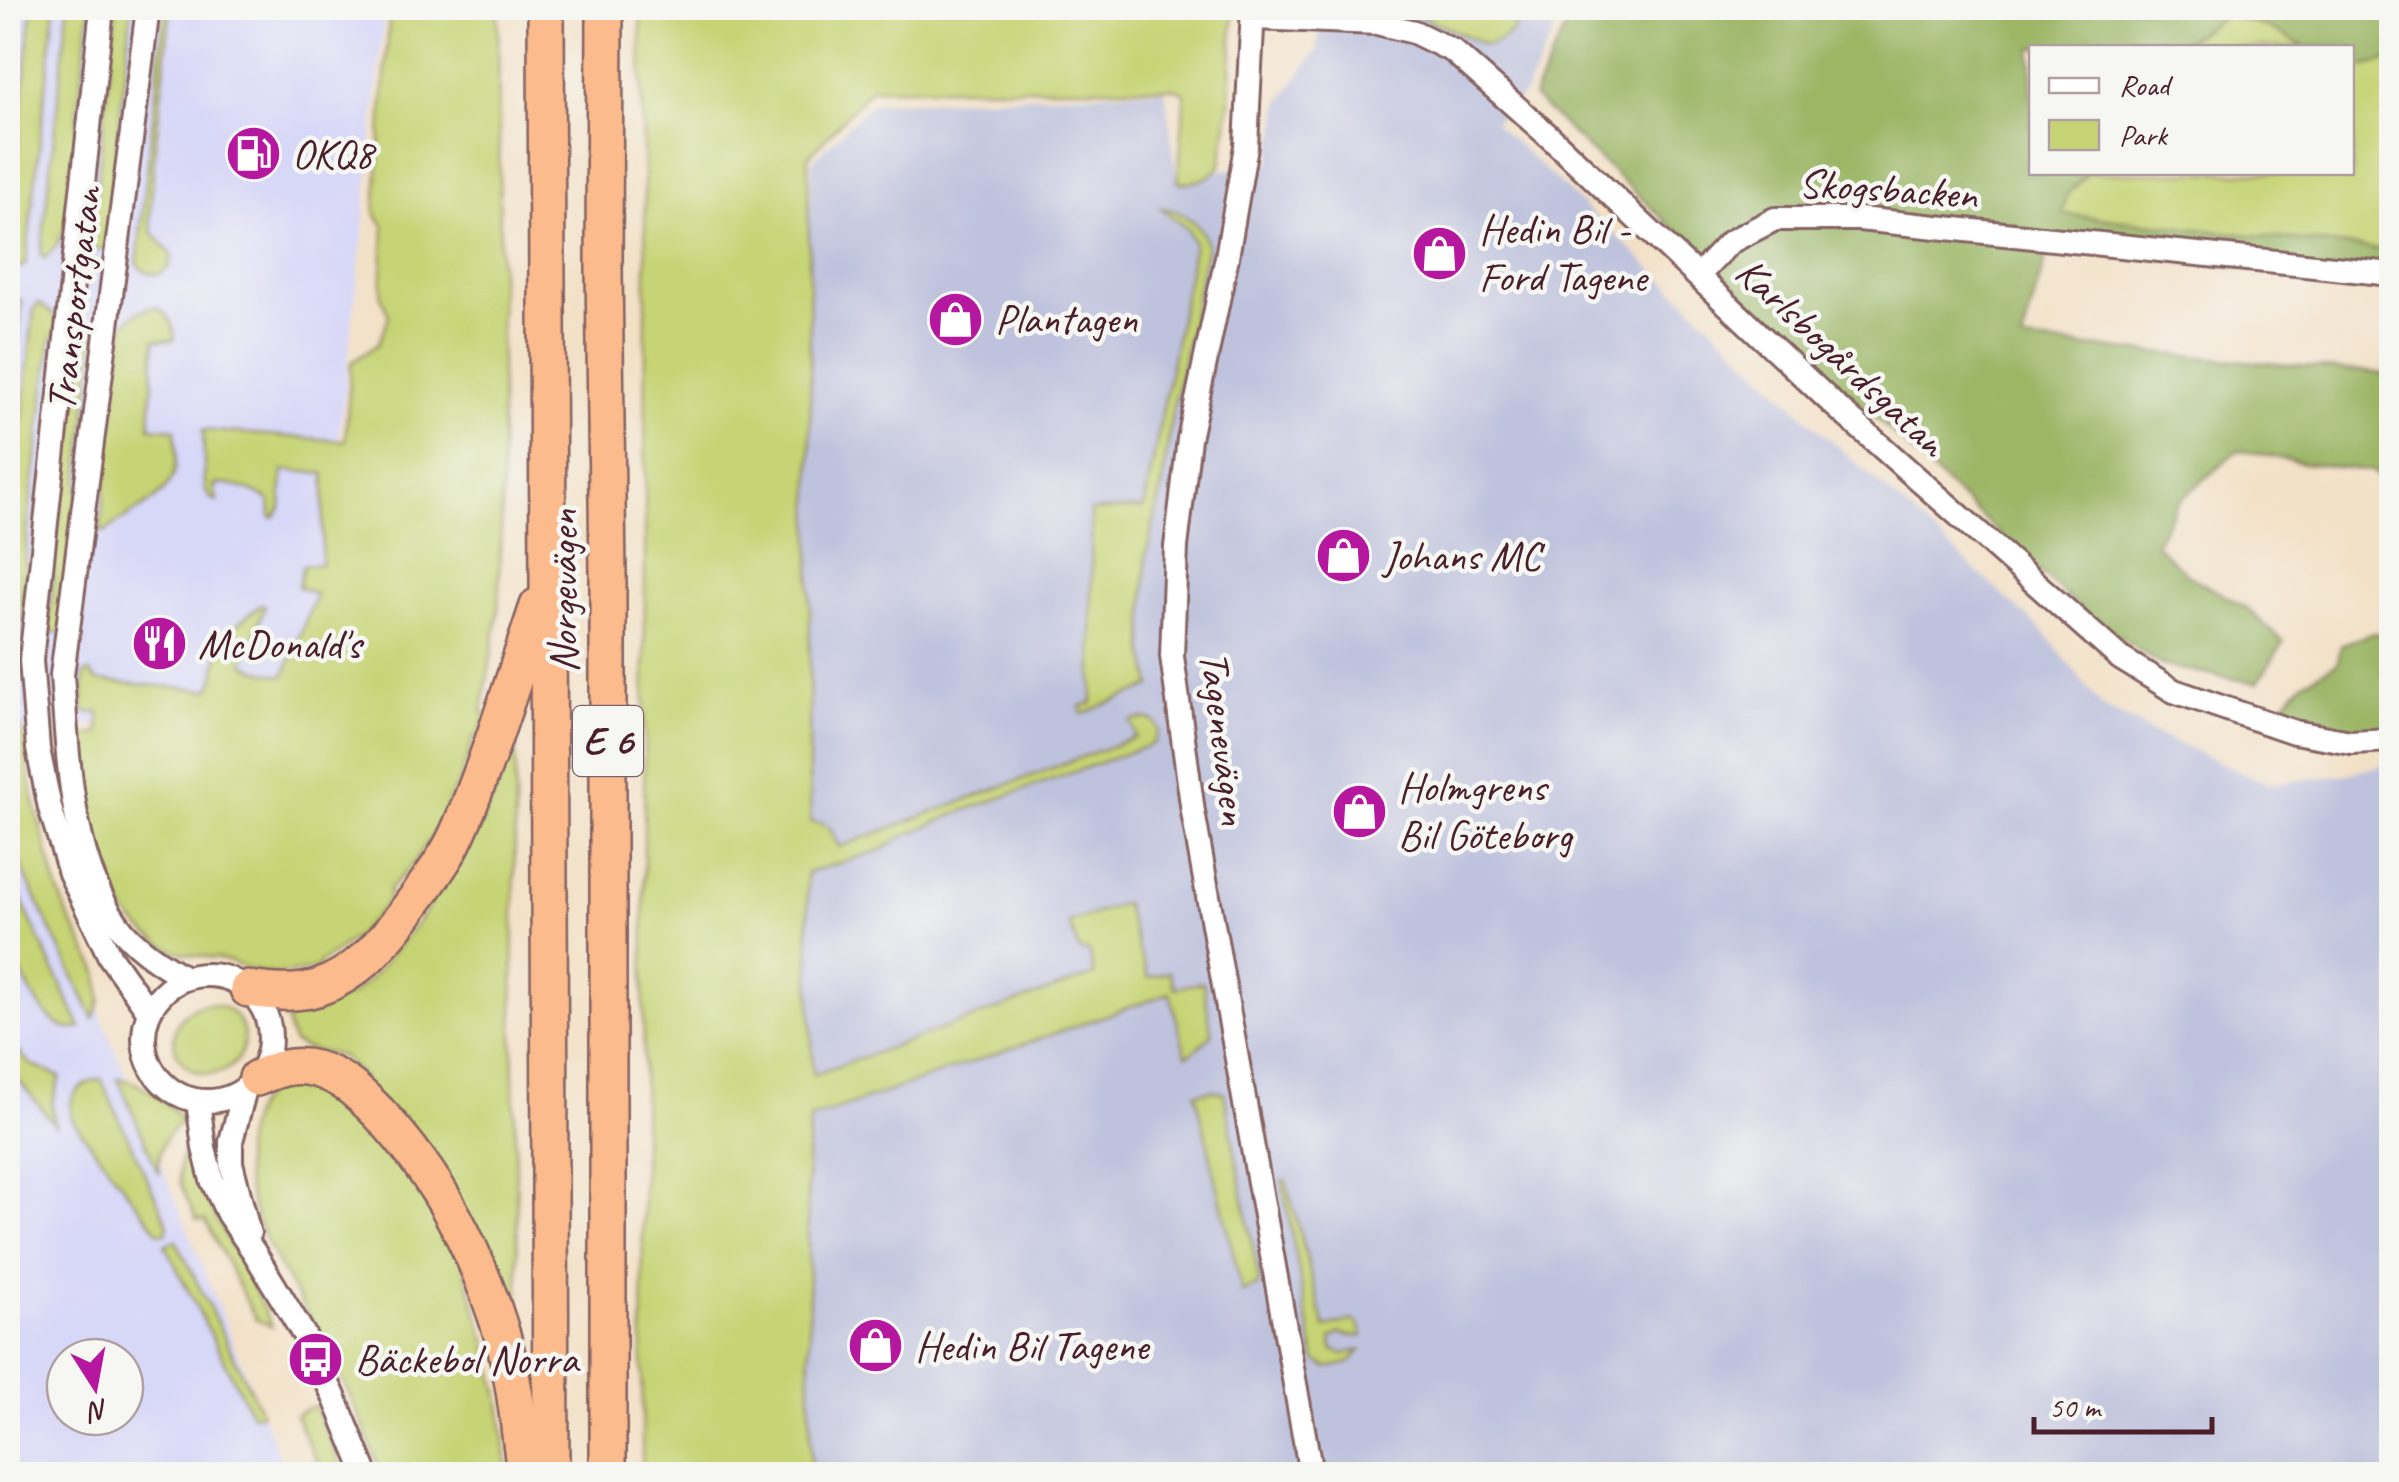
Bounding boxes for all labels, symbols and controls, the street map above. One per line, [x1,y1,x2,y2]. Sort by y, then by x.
legend [2029,45,2354,175]
text: Road [2119,66,2173,104]
text: Park [2119,116,2169,154]
fuel station icon: OKQ8 [223,124,283,184]
place label: OKQ8 [292,128,377,181]
street label: Skogsbacken [1797,156,1980,222]
street label: Transportgatan [34,182,114,414]
place label: Hedin Bil - Ford Tagene [1479,203,1650,304]
shop icon: Hedin Bil - Ford Tagene [1410,223,1470,283]
street label: Karlsbogårdsgatan [1724,246,1959,470]
shop icon: Plantagen [926,289,986,349]
place label: Plantagen [995,293,1139,346]
street label: Norgevägen [537,508,590,673]
shop icon: Johans MC [1314,526,1374,586]
place label: Johans MC [1381,530,1546,583]
restaurant icon: McDonald's [129,614,189,674]
place label: McDonald's [198,618,365,671]
street label: Tagenevägen [1187,648,1261,829]
road number: E 6 [573,706,643,776]
place label: Holmgrens Bil Göteborg [1398,761,1574,862]
shop icon: Holmgrens Bil Göteborg [1329,781,1389,841]
shop icon: Hedin Bil Tagene [846,1316,906,1376]
place label: Hedin Bil Tagene [915,1320,1150,1373]
bus stop icon: Bäckebol Norra [286,1329,346,1389]
place label: Bäckebol Norra [355,1333,581,1386]
north arrow [45,1337,145,1437]
scale bar [2034,1372,2212,1434]
text: 50 m [2049,1388,2102,1426]
text: N [83,1392,112,1431]

